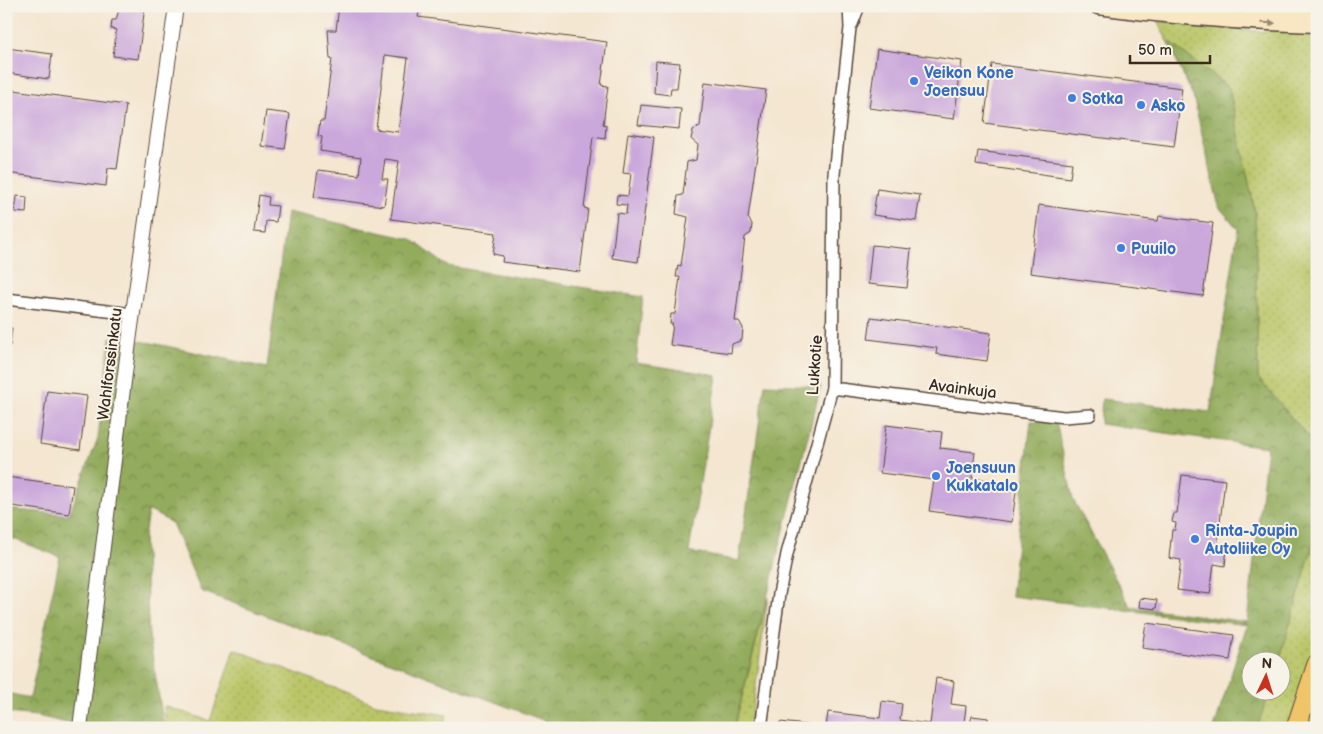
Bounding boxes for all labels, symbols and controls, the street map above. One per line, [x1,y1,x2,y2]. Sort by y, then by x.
one-way arrow [1260,19,1276,27]
scale bar [1130,32,1210,64]
text: 50 m [1138,41,1172,60]
place label: Veikon Kone Joensuu [924,64,1014,101]
marker: Veikon Kone Joensuu [908,75,920,87]
place label: Sotka [1082,90,1123,109]
marker: Sotka [1066,92,1078,104]
place label: Asko [1150,97,1185,116]
marker: Asko [1135,99,1147,111]
place label: Puuilo [1131,240,1176,259]
marker: Puuilo [1115,242,1127,254]
street label: Wahlforssinkatu [94,307,127,422]
street label: Lukkotie [804,334,827,396]
street label: Avainkuja [928,376,998,403]
place label: Joensuun Kukkatalo [946,459,1018,496]
marker: Joensuun Kukkatalo [930,470,942,482]
place label: Rinta-Joupin Autoliike Oy [1204,522,1298,559]
marker: Rinta-Joupin Autoliike Oy [1189,533,1201,545]
north arrow [1240,652,1290,702]
text: N [1261,655,1273,672]

